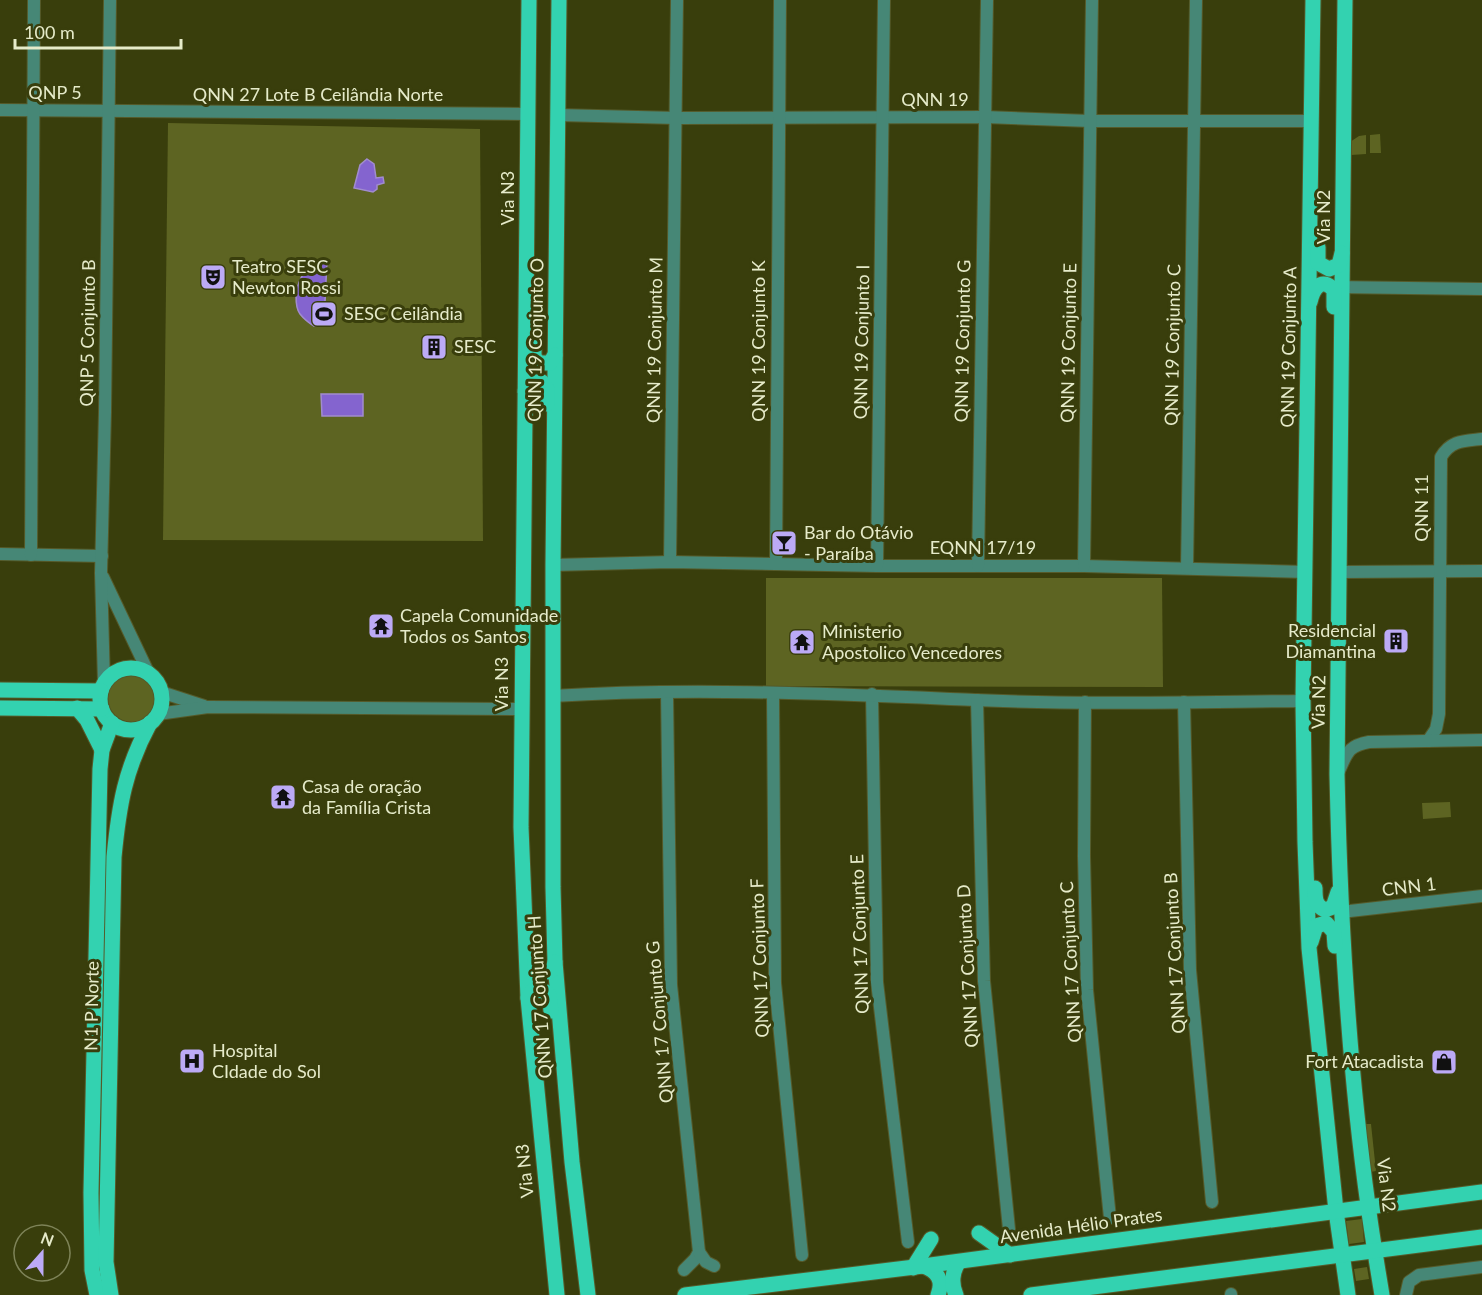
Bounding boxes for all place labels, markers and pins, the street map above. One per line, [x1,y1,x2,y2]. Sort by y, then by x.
place label: Teatro SESC Newton Rossi [232,255,341,298]
theatre icon: Teatro SESC Newton Rossi [198,262,228,292]
sports icon: SESC Ceilândia [309,299,339,329]
place label: SESC Ceilândia [344,302,463,324]
building icon: SESC [419,332,449,362]
place label: SESC [454,335,496,357]
place label: Bar do Otávio - Paraíba [804,521,914,564]
bar icon: Bar do Otávio - Paraíba [769,528,799,558]
place label: Capela Comunidade Todos os Santos [400,604,558,647]
temple icon: Capela Comunidade Todos os Santos [366,611,396,641]
place label: Residencial Diamantina [1285,619,1376,662]
place label: Ministerio Apostolico Vencedores [822,620,1002,663]
building icon: Residencial Diamantina [1381,626,1411,656]
temple icon: Ministerio Apostolico Vencedores [787,627,817,657]
place label: Casa de oração da Família Crista [302,775,431,818]
temple icon: Casa de oração da Família Crista [268,782,298,812]
place label: Hospital CIdade do Sol [212,1039,321,1082]
hospital icon: Hospital CIdade do Sol [177,1046,207,1076]
shop icon: Fort Atacadista [1429,1047,1459,1077]
place label: Fort Atacadista [1305,1050,1424,1072]

